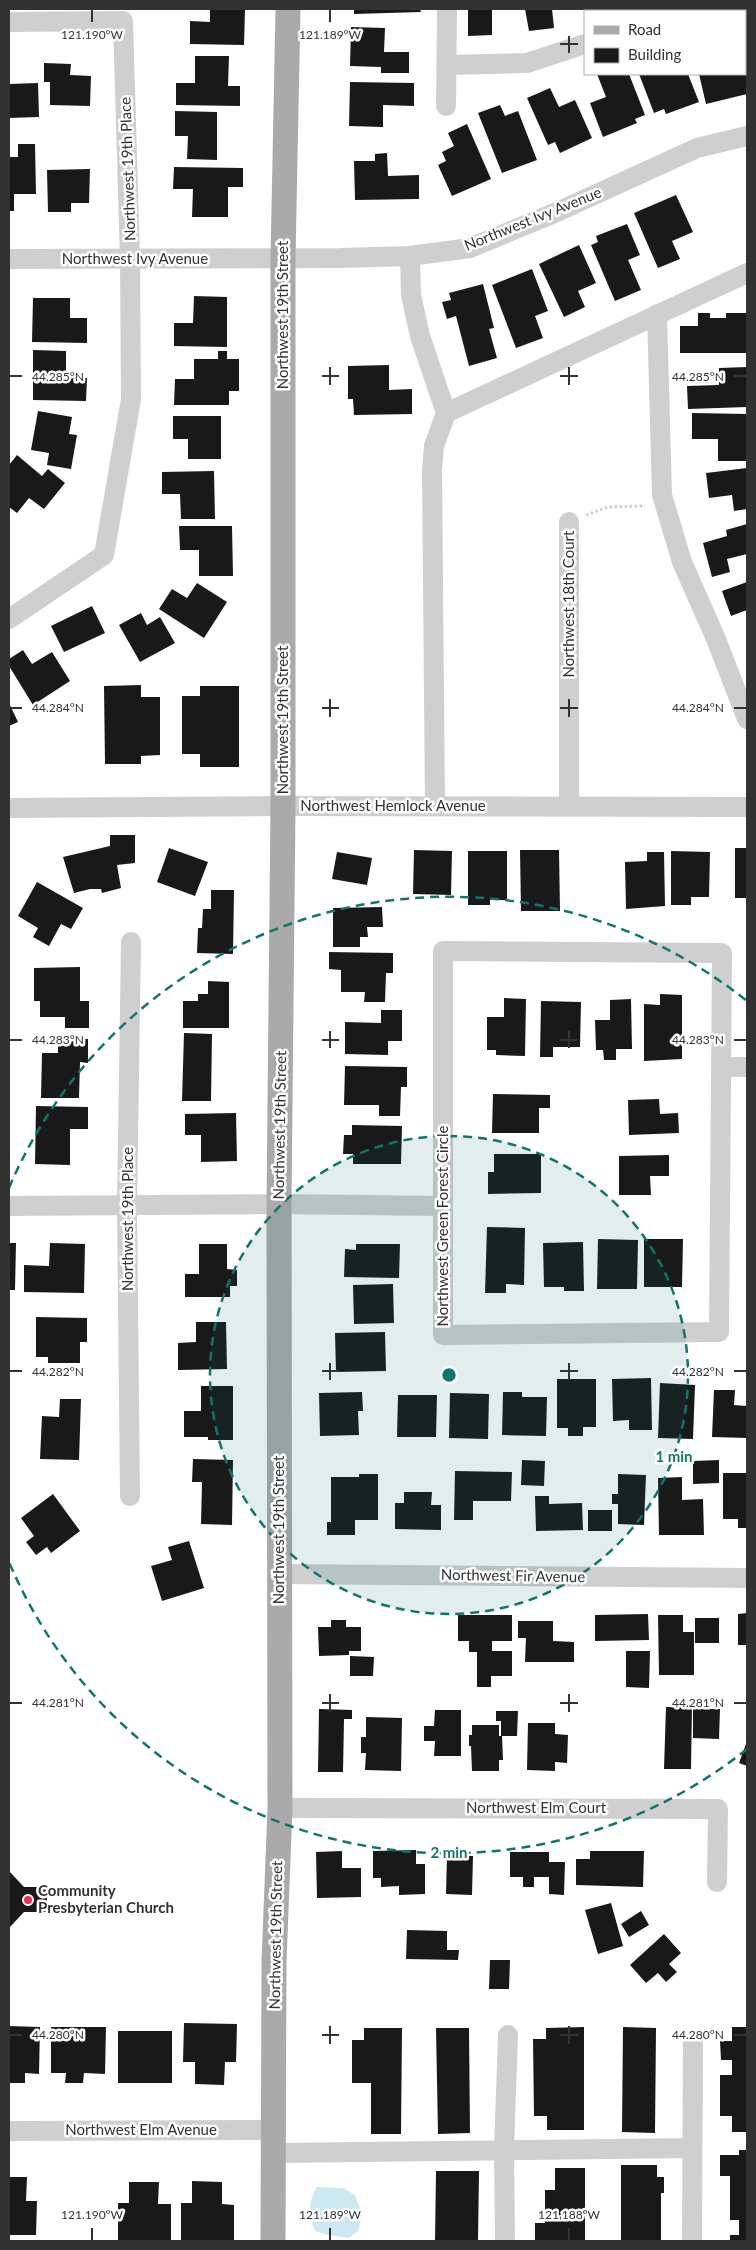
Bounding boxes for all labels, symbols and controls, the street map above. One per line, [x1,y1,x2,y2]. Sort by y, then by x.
legend [584,10,746,75]
text: Road [628,20,661,38]
text: 121.190°W [61,27,124,42]
text: 121.189°W [299,27,362,42]
text: Building [628,45,681,63]
street label: Northwest 19th Place [115,97,139,241]
street label: Northwest Ivy Avenue [461,182,604,254]
street label: Northwest 19th Street [273,240,291,389]
street label: Northwest Ivy Avenue [62,249,208,267]
text: 44.285°N [32,369,84,384]
text: 44.285°N [672,369,724,384]
street label: Northwest 18th Court [559,530,577,677]
street label: Northwest 19th Street [273,645,291,794]
text: 44.284°N [32,700,84,715]
text: 44.284°N [672,700,724,715]
street label: Northwest Hemlock Avenue [300,796,486,814]
text: 44.283°N [32,1032,84,1047]
text: 44.283°N [672,1032,724,1047]
street label: Northwest 19th Street [269,1050,289,1199]
street label: Northwest Green Forest Circle [433,1126,451,1326]
street label: Northwest 19th Place [118,1147,136,1291]
text: 44.282°N [32,1364,84,1379]
text: 44.282°N [672,1364,724,1379]
centre of rings [440,1366,458,1384]
text: 1 min [655,1447,693,1465]
street label: Northwest 19th Street [269,1455,287,1604]
street label: Northwest Fir Avenue [441,1565,585,1585]
text: 44.281°N [32,1695,84,1710]
text: 44.281°N [672,1695,724,1710]
street label: Northwest Elm Court [466,1798,607,1816]
text: 2 min [430,1843,468,1861]
street label: Northwest 19th Street [265,1860,285,2009]
place label: Community Presbyterian Church [38,1881,174,1916]
marker: Community Presbyterian Church [22,1894,34,1906]
text: 44.280°N [32,2027,84,2042]
text: 44.280°N [672,2027,724,2042]
street label: Northwest Elm Avenue [65,2120,217,2138]
text: 121.190°W [61,2207,124,2222]
text: 121.189°W [299,2207,362,2222]
text: 121.188°W [538,2207,601,2222]

